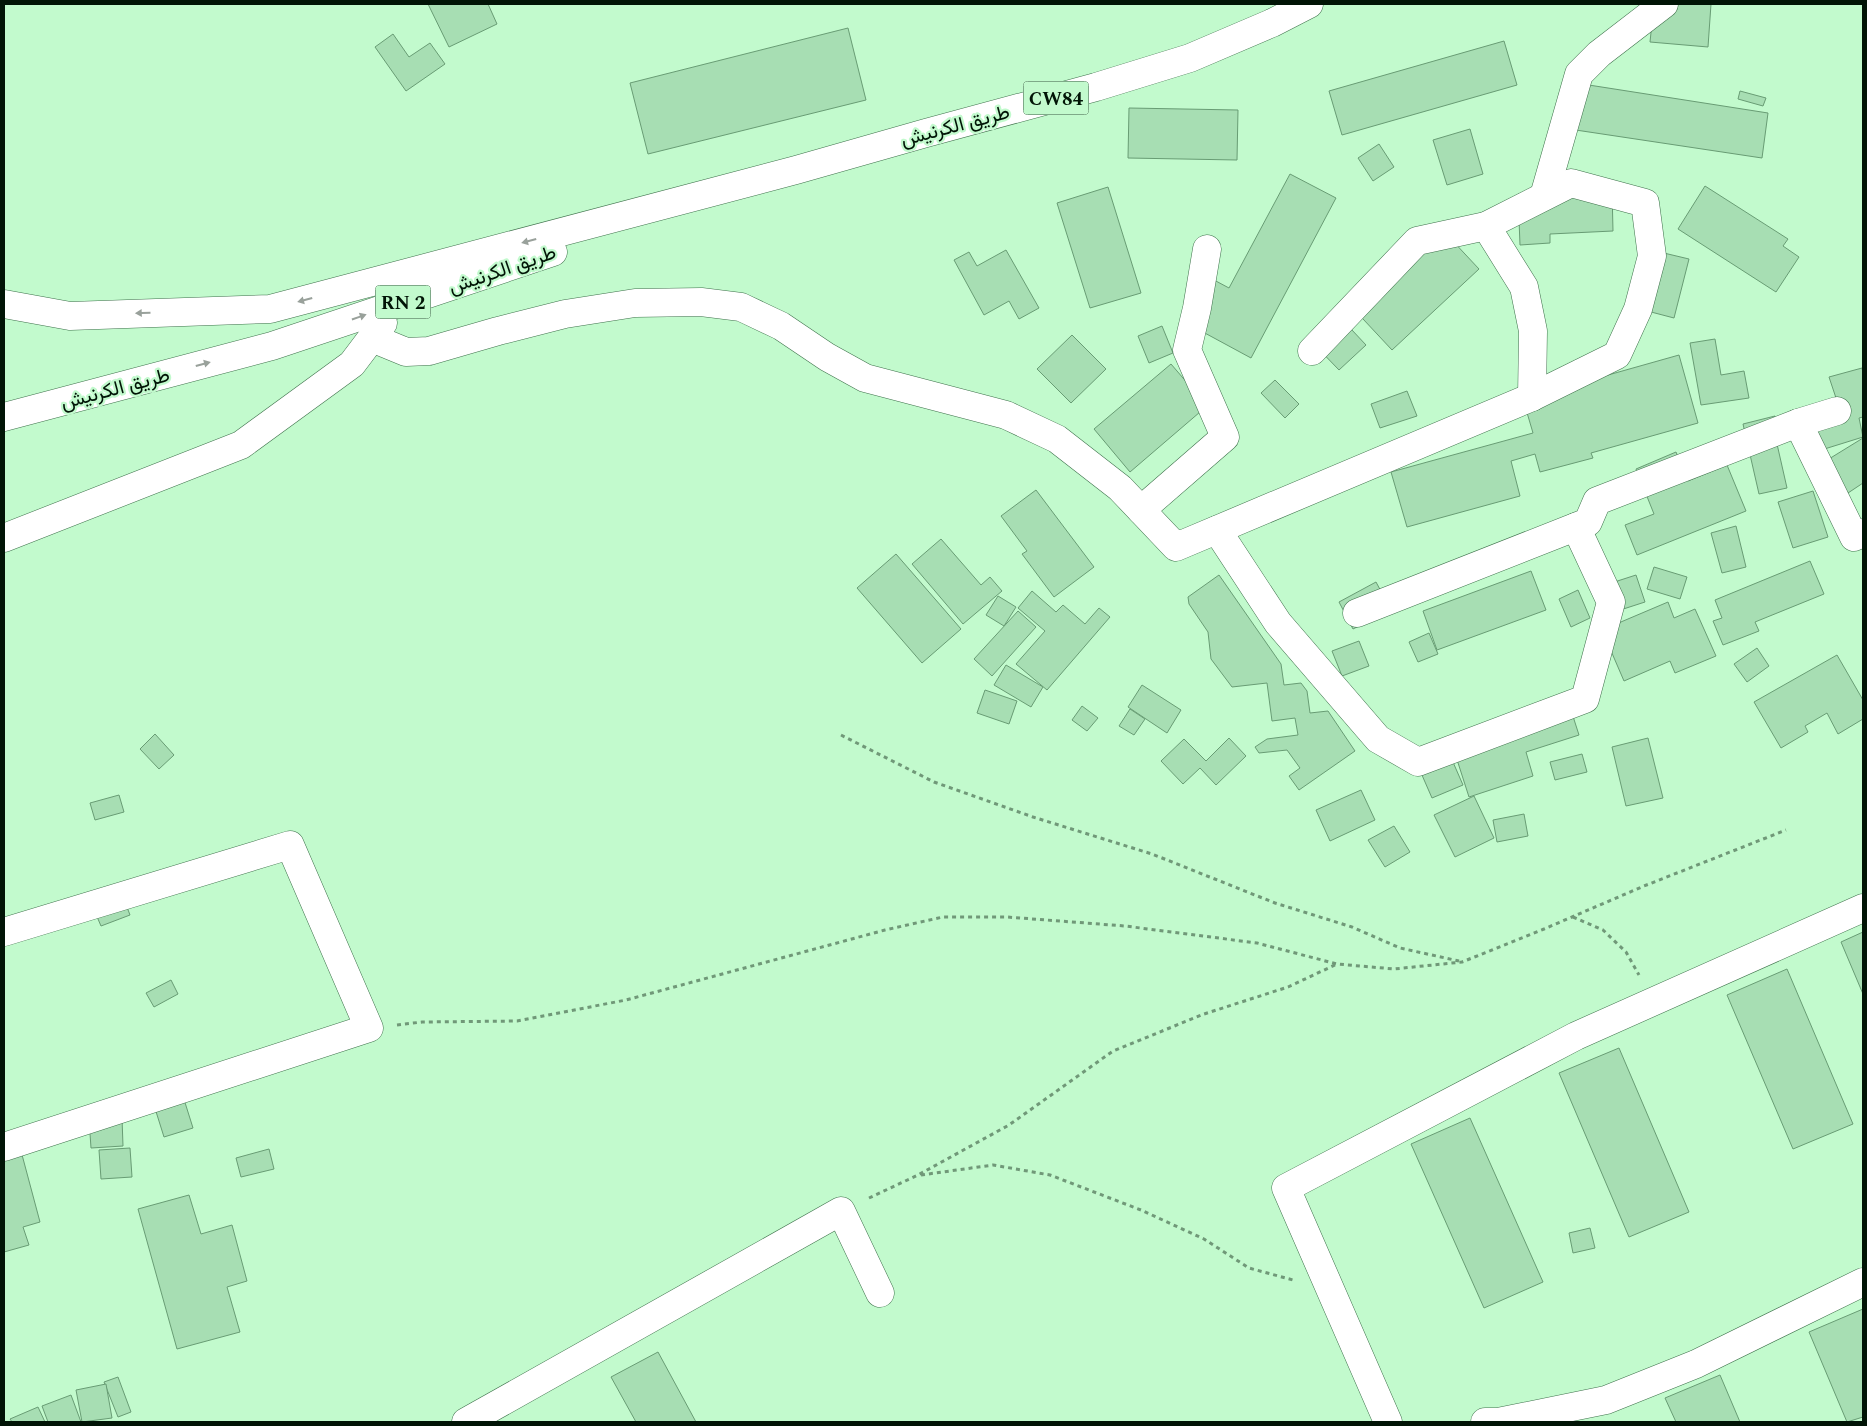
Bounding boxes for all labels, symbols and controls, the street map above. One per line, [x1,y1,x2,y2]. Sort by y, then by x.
road number: CW84 [1024,82,1088,115]
street label: طريق الكرنيش [897,97,1013,155]
one-way arrow [522,237,537,245]
street label: طريق الكرنيش [444,238,560,302]
road number: RN 2 [376,286,430,318]
one-way arrow [297,297,312,305]
one-way arrow [135,310,151,318]
one-way arrow [351,313,366,320]
street label: طريق الكرنيش [57,360,173,418]
one-way arrow [196,360,211,368]

